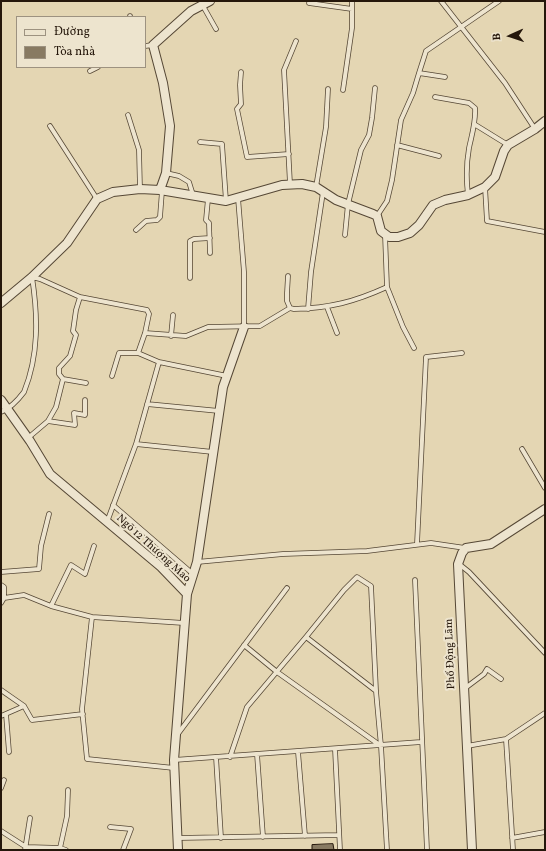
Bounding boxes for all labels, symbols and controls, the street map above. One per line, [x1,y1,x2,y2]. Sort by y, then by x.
legend [16,16,146,68]
north arrow [490,16,530,56]
text: Đường [54,24,90,40]
text: B [490,33,505,41]
text: Tòa nhà [54,44,95,60]
street label: Ngõ 12 Thượng Mao [113,512,193,586]
street label: Phố Động Lãm [443,618,459,690]

